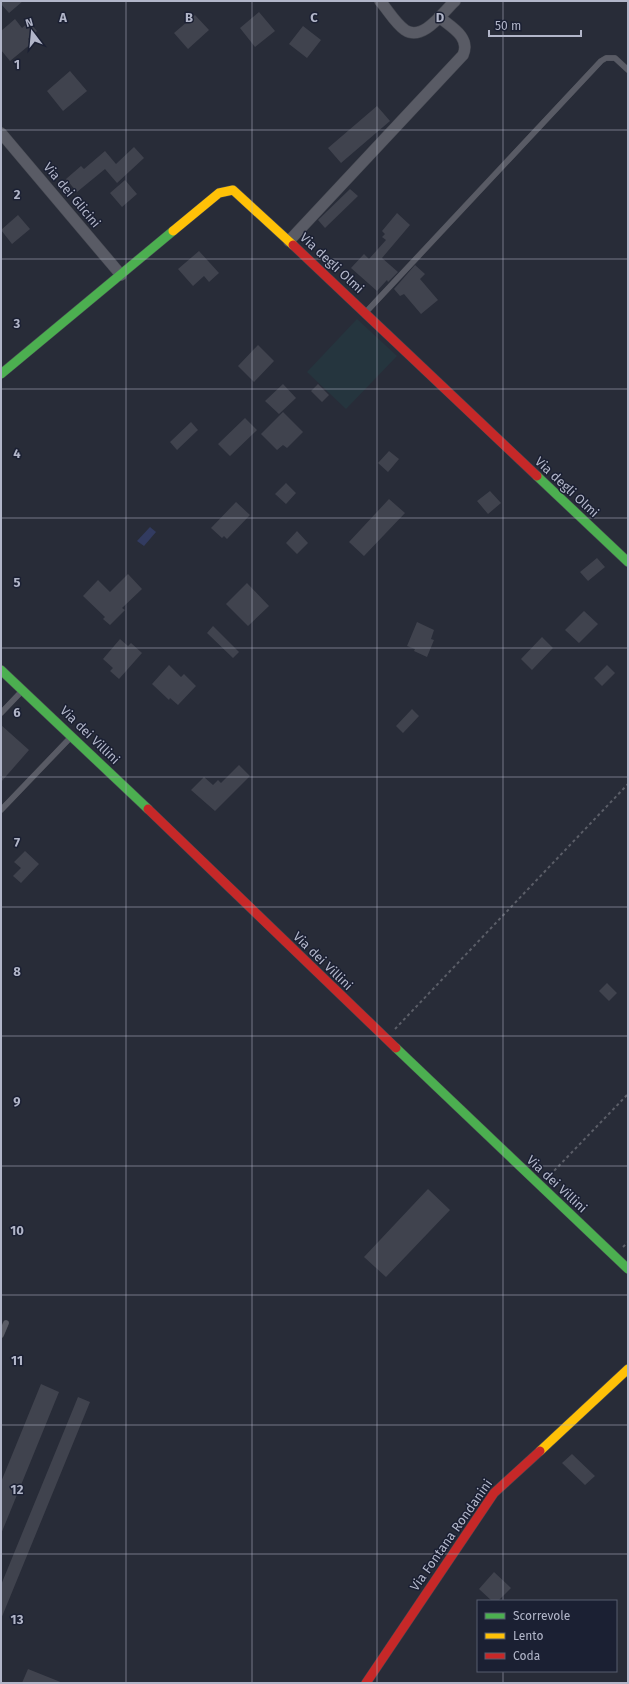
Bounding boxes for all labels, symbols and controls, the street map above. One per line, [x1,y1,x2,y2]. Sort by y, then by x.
text: A [58,10,67,25]
text: B [185,10,193,25]
text: C [310,10,318,25]
text: D [436,10,445,25]
north arrow [12,12,52,52]
scale bar [489,12,581,38]
text: N [24,16,35,30]
text: 50 m [495,19,521,33]
text: 1 [14,57,20,72]
street label: Via dei Glicini [40,159,104,231]
text: 2 [14,187,21,202]
street label: Via degli Olmi [297,230,367,296]
text: 3 [13,316,21,331]
text: 4 [13,446,21,461]
street label: Via degli Olmi [532,454,602,520]
text: 5 [14,575,21,590]
street label: Via dei Villini [57,703,123,767]
text: 6 [13,705,21,720]
text: 7 [14,835,20,850]
street label: Via dei Villini [290,929,356,993]
text: 8 [13,964,21,979]
text: 9 [13,1094,21,1109]
street label: Via dei Villini [524,1152,590,1216]
text: 10 [10,1223,24,1238]
text: 11 [11,1353,23,1368]
street label: Via Fontana Rondanini [407,1476,495,1594]
text: 12 [11,1482,24,1497]
legend [477,1600,617,1672]
text: Scorrevole [513,1609,570,1623]
text: 13 [11,1612,24,1627]
text: Lento [513,1629,543,1643]
text: Coda [513,1649,540,1663]

